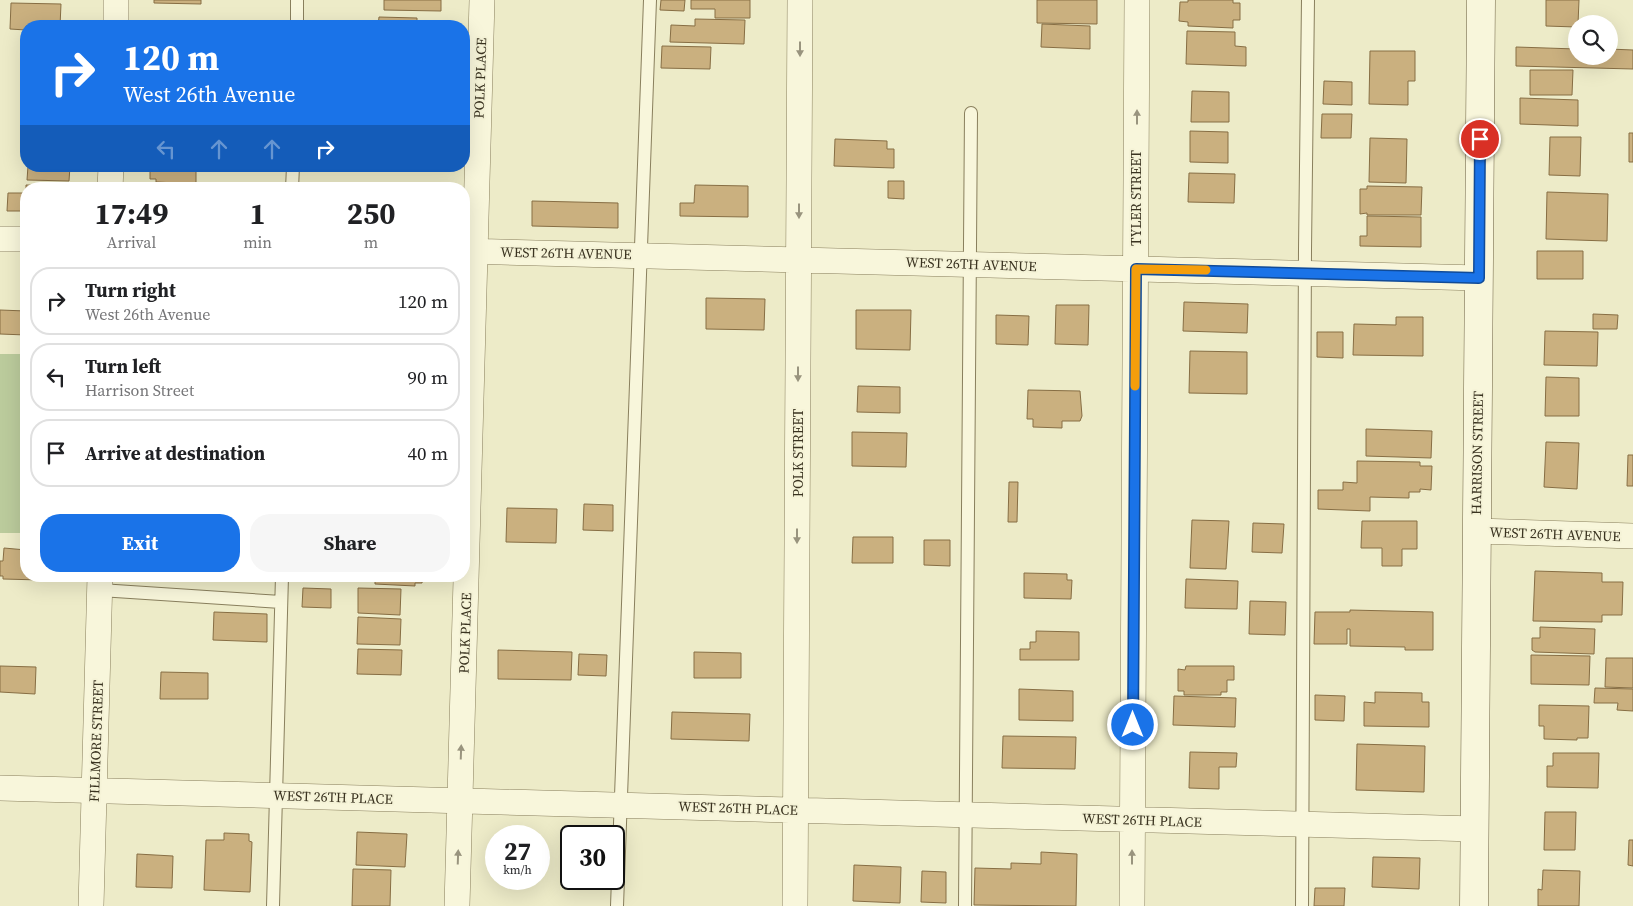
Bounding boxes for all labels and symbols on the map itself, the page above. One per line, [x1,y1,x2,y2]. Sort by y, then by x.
street label: POLK PLACE [469,37,491,119]
one-way arrow [796,41,804,57]
one-way arrow [1133,109,1141,125]
pin [1459,118,1501,160]
street label: TYLER STREET [1126,149,1146,246]
one-way arrow [795,203,803,219]
street label: WEST 26TH AVENUE [500,242,632,264]
street label: WEST 26TH AVENUE [905,252,1037,276]
one-way arrow [794,366,802,382]
street label: HARRISON STREET [1466,390,1488,515]
street label: POLK STREET [788,408,808,497]
street label: WEST 26TH AVENUE [1489,522,1621,546]
one-way arrow [793,528,801,544]
street label: POLK PLACE [454,592,476,674]
street label: FILLMORE STREET [84,679,108,802]
position arrow [1106,698,1158,750]
one-way arrow [458,744,466,760]
street label: WEST 26TH PLACE [273,785,393,809]
street label: WEST 26TH PLACE [678,796,798,820]
street label: WEST 26TH PLACE [1082,808,1202,832]
speed limit sign: 30 [560,825,625,890]
one-way arrow [455,849,463,865]
one-way arrow [1128,849,1136,865]

